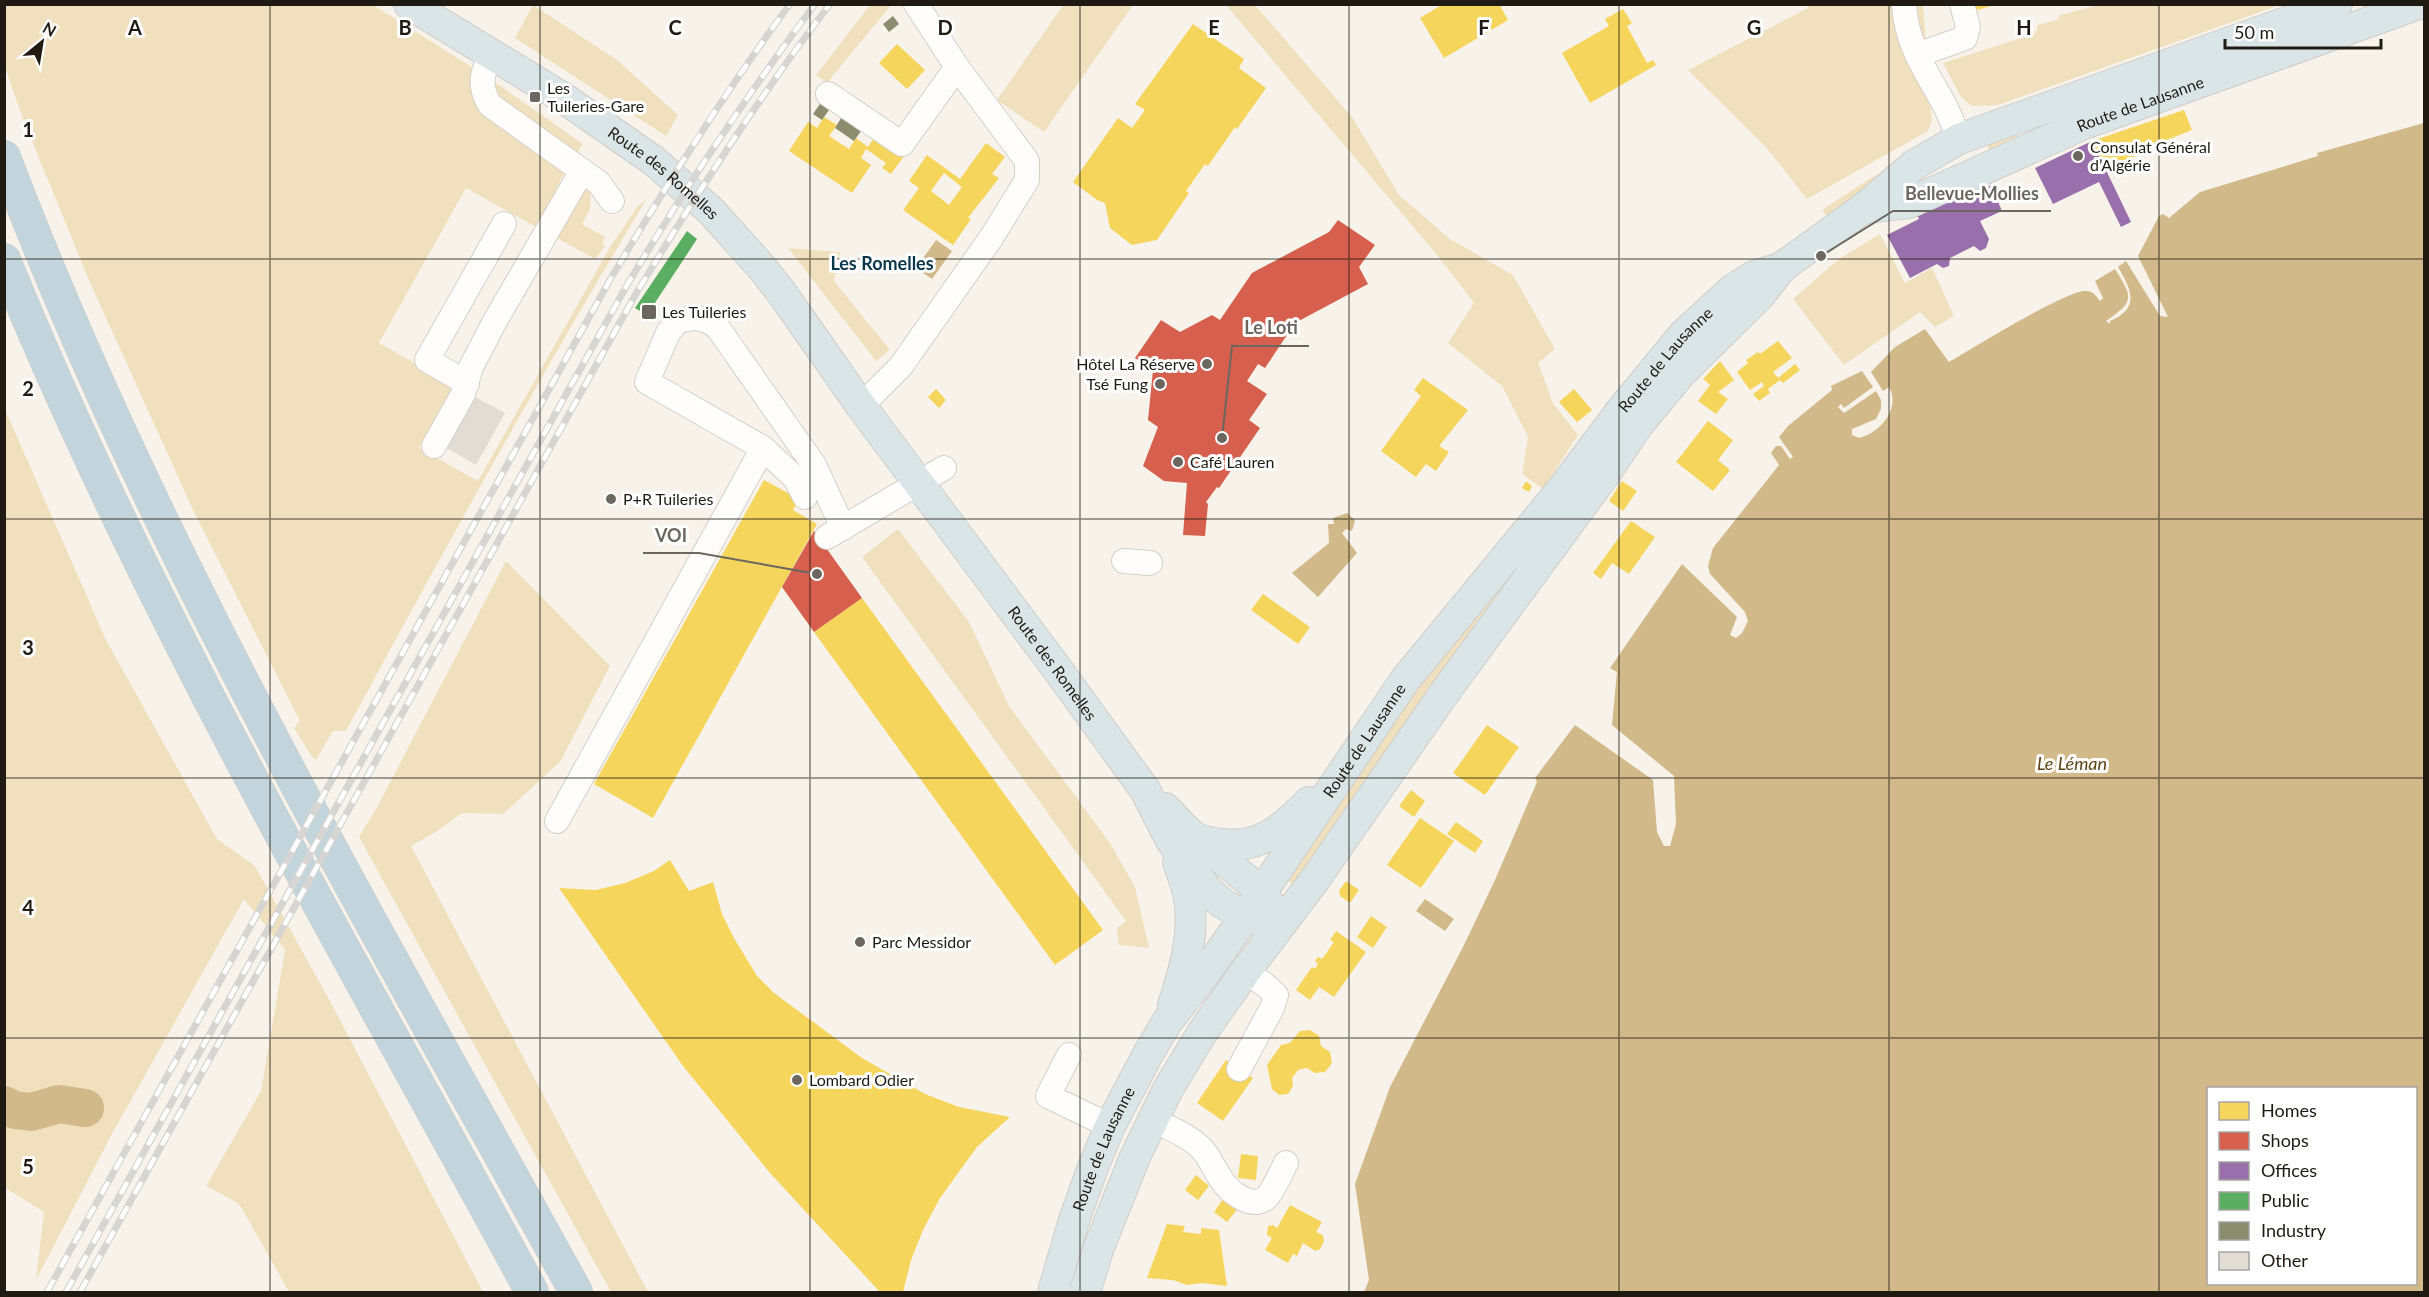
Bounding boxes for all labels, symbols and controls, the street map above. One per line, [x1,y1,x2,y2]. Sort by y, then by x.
north arrow [12,12,72,72]
scale bar [2225,12,2381,50]
text: A [127,15,142,39]
text: B [398,15,412,39]
text: C [668,15,682,39]
text: D [937,15,953,39]
text: E [1208,15,1220,39]
text: F [1478,15,1490,39]
text: G [1747,15,1761,39]
text: H [2016,15,2032,39]
text: N [40,17,60,40]
text: 50 m [2234,21,2274,43]
street label: Route de Lausanne [2073,72,2206,135]
place label: Les Tuileries-Gare [547,78,644,115]
marker: Les Tuileries-Gare [528,90,542,104]
text: 1 [22,117,34,141]
street label: Route des Romelles [605,122,724,223]
place label: Consulat Général d’Algérie [2090,137,2211,174]
marker: Consulat Général d’Algérie [2071,149,2085,163]
callout: Bellevue-Mollies [1893,175,2051,211]
text: Bellevue-Mollies [1905,182,2039,204]
district label: Les Romelles [830,252,934,274]
place label: Les Tuileries [662,302,746,321]
marker: Les Tuileries [640,303,658,321]
street label: Route de Lausanne [1614,303,1716,416]
callout: Le Loti [1232,310,1309,346]
text: Le Loti [1244,316,1298,338]
place label: Hôtel La Réserve [1076,354,1195,373]
marker: Hôtel La Réserve [1200,357,1214,371]
place label: Tsé Fung [1086,374,1148,393]
text: 2 [22,376,34,400]
marker: Tsé Fung [1153,377,1167,391]
place label: Café Lauren [1190,452,1274,471]
marker: Café Lauren [1171,455,1185,469]
place label: P+R Tuileries [623,489,713,508]
marker: P+R Tuileries [604,492,618,506]
callout: VOI [643,517,699,553]
text: VOI [654,524,687,546]
street label: Route des Romelles [1004,602,1101,724]
text: 3 [22,635,34,659]
street label: Route de Lausanne [1318,680,1409,801]
water label: Le Léman [2037,752,2107,774]
text: 4 [22,895,34,919]
place label: Parc Messidor [872,932,971,951]
marker: Parc Messidor [853,935,867,949]
place label: Lombard Odier [809,1070,914,1089]
marker: Lombard Odier [790,1073,804,1087]
street label: Route de Lausanne [1068,1083,1138,1213]
legend [2207,1087,2417,1285]
text: Homes [2261,1099,2317,1121]
text: Shops [2261,1129,2309,1151]
text: 5 [22,1154,34,1178]
text: Offices [2261,1159,2317,1181]
text: Public [2261,1189,2309,1211]
text: Industry [2261,1219,2327,1241]
text: Other [2261,1249,2308,1271]

